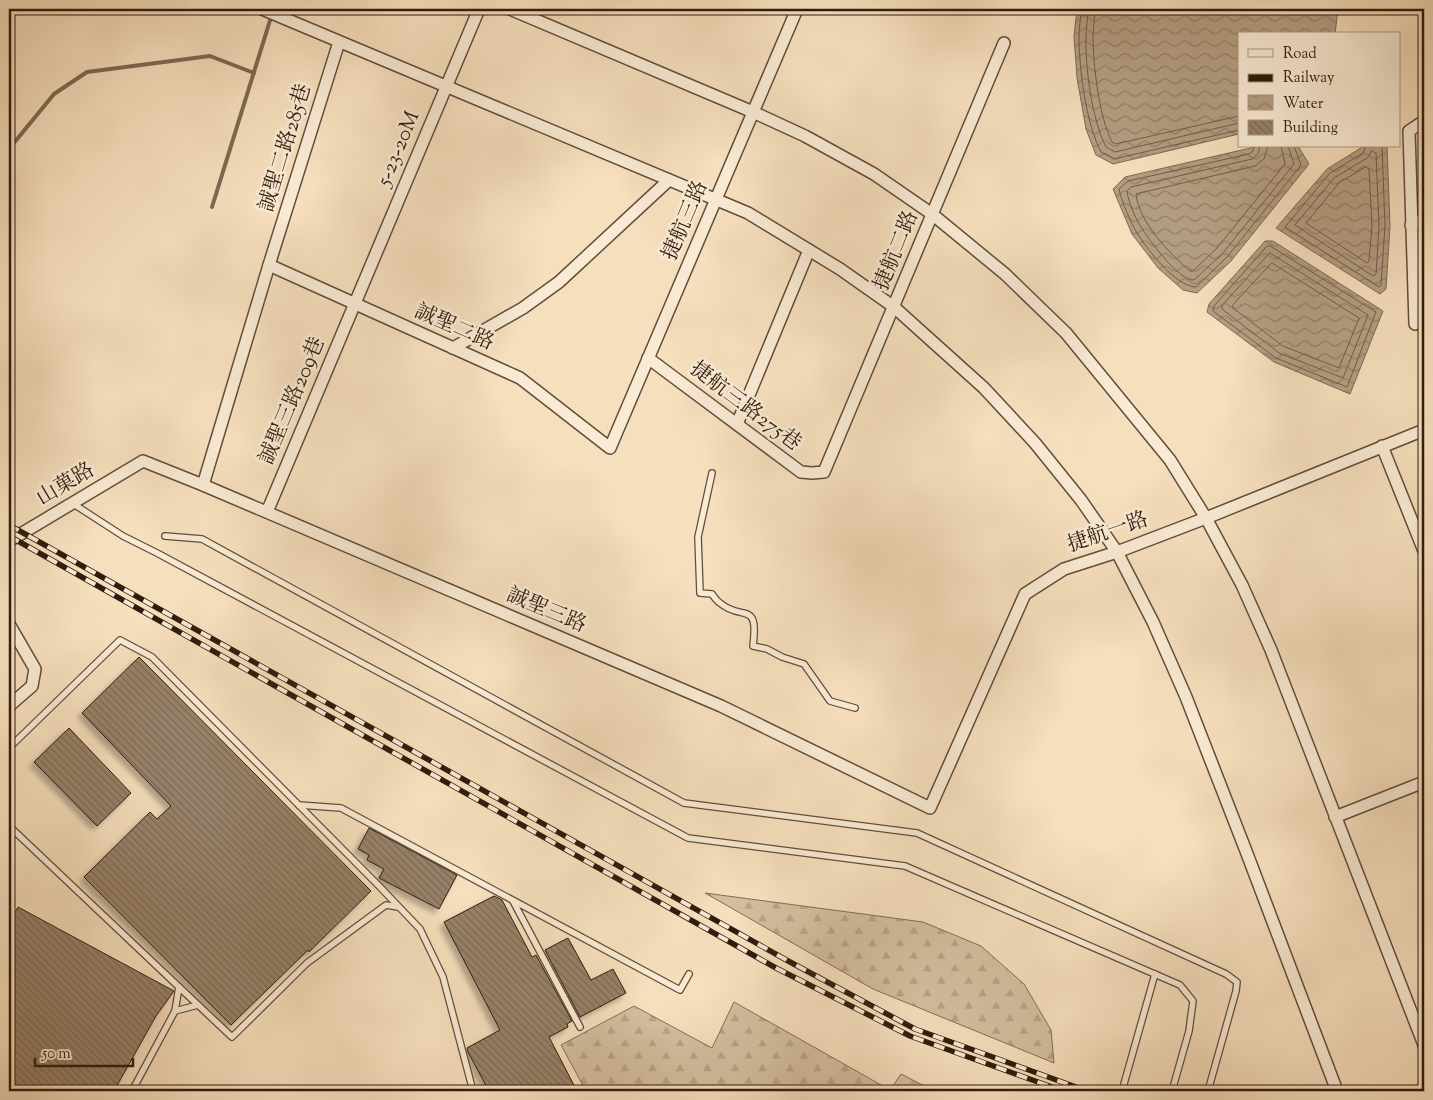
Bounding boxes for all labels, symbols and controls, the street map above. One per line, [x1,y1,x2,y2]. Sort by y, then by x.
legend [1238,32,1400,148]
text: Road [1283,44,1317,65]
text: Railway [1283,68,1335,89]
street label: 誠聖二路285巷 [252,80,320,216]
text: Water [1283,94,1324,115]
street label: 5-23-20M [369,107,428,192]
text: Building [1283,118,1338,139]
street label: 捷航三路 [656,176,716,266]
street label: 捷航二路 [867,206,927,296]
street label: 誠聖二路 [410,297,498,359]
street label: 誠聖三路209巷 [253,332,333,470]
street label: 捷航三路275巷 [683,355,807,459]
street label: 山菓路 [31,456,101,514]
street label: 捷航一路 [1063,505,1153,561]
street label: 誠聖三路 [501,581,591,641]
scale bar [35,1035,132,1067]
text: 50 m [41,1044,71,1065]

